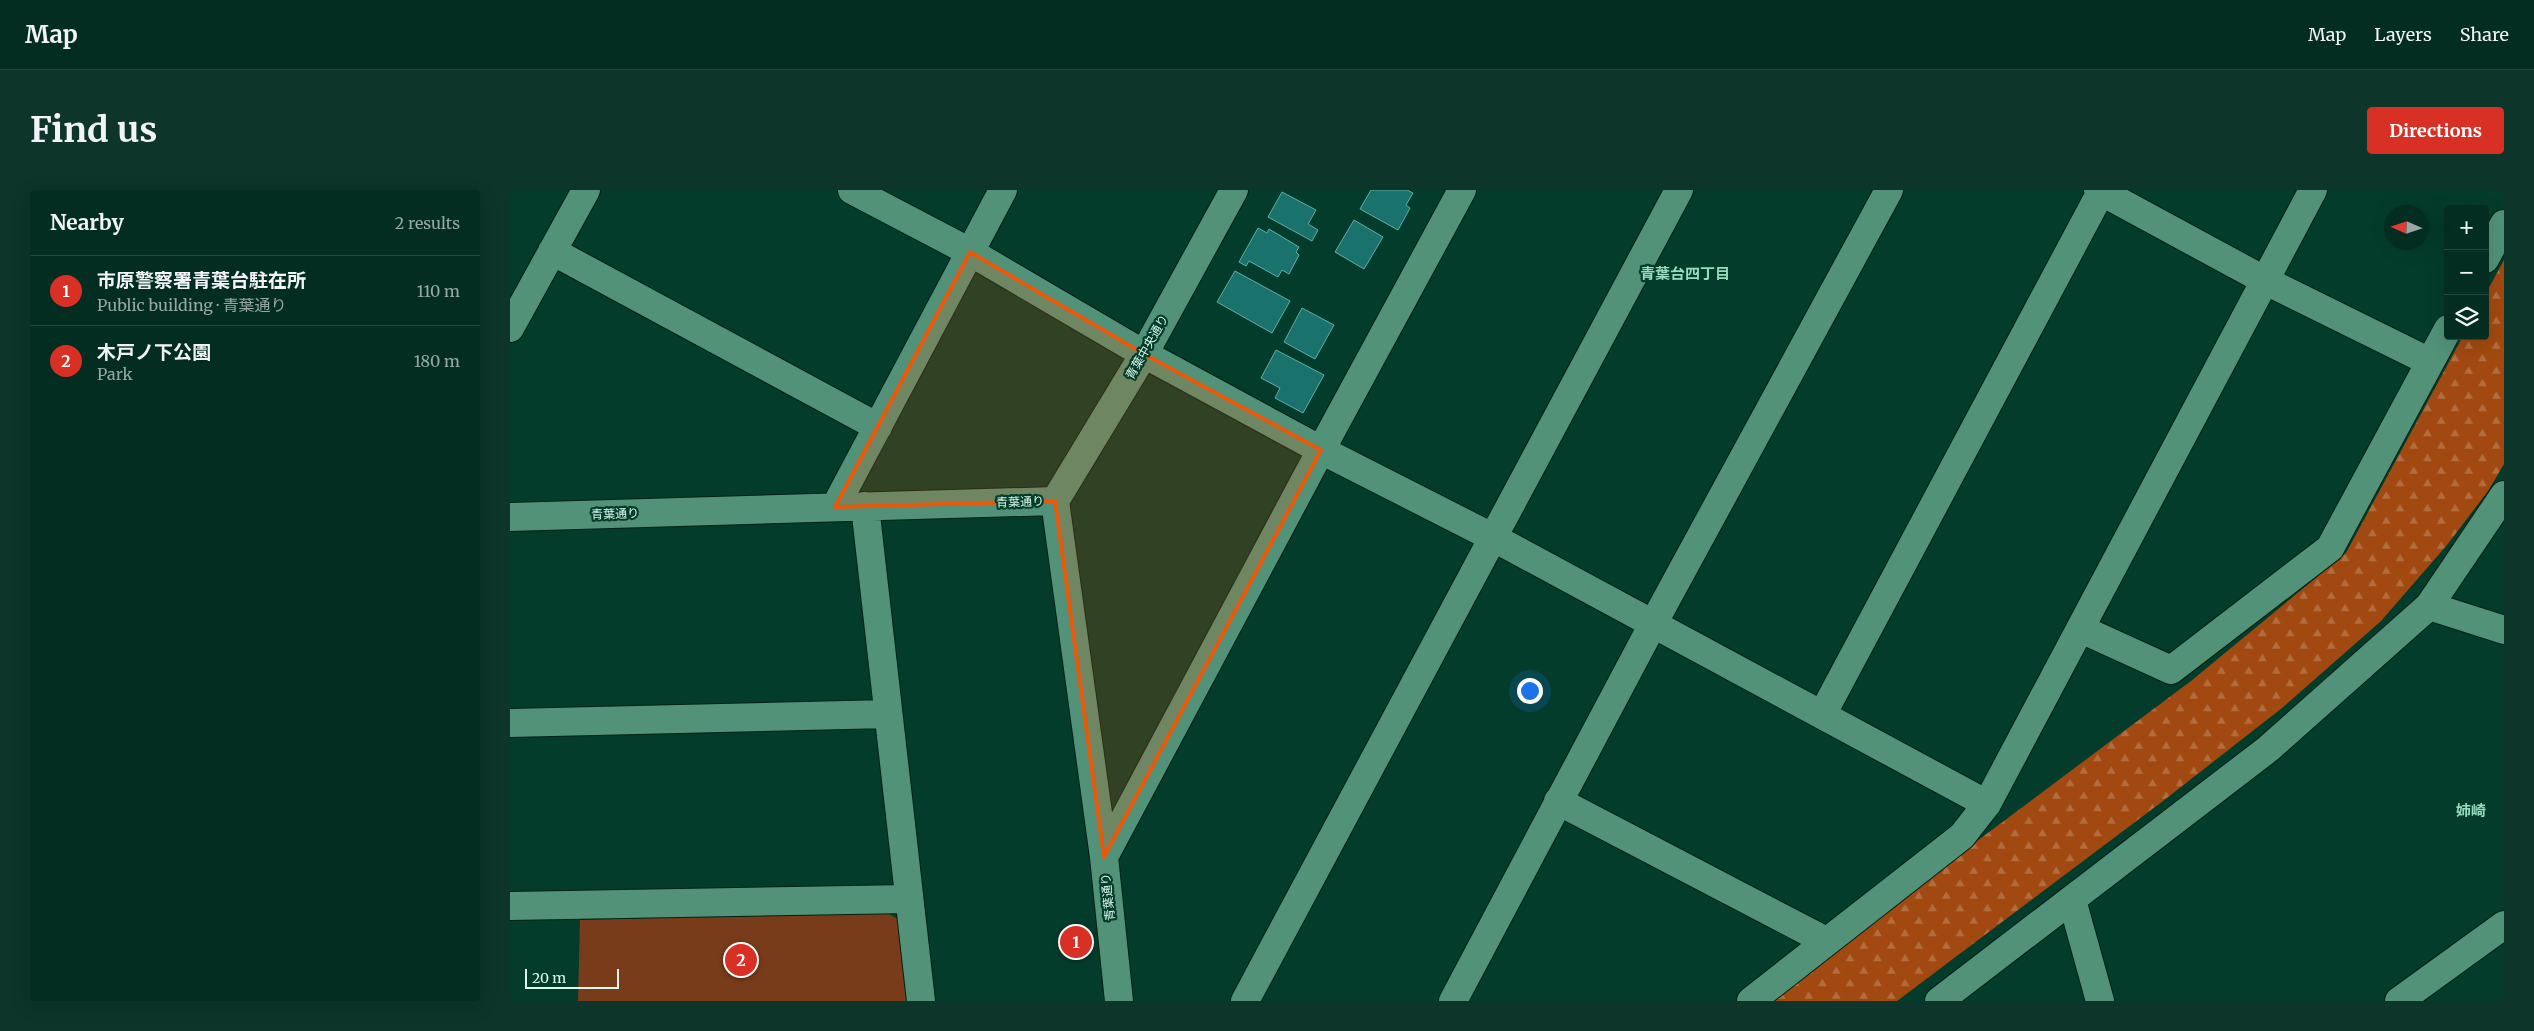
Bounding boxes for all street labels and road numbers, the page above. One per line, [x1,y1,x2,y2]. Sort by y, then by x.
street label: 青葉中央通り [1122,312,1171,382]
street label: 青葉通り [996,493,1044,510]
street label: 青葉通り [591,505,639,522]
street label: 青葉通り [1098,872,1117,922]

